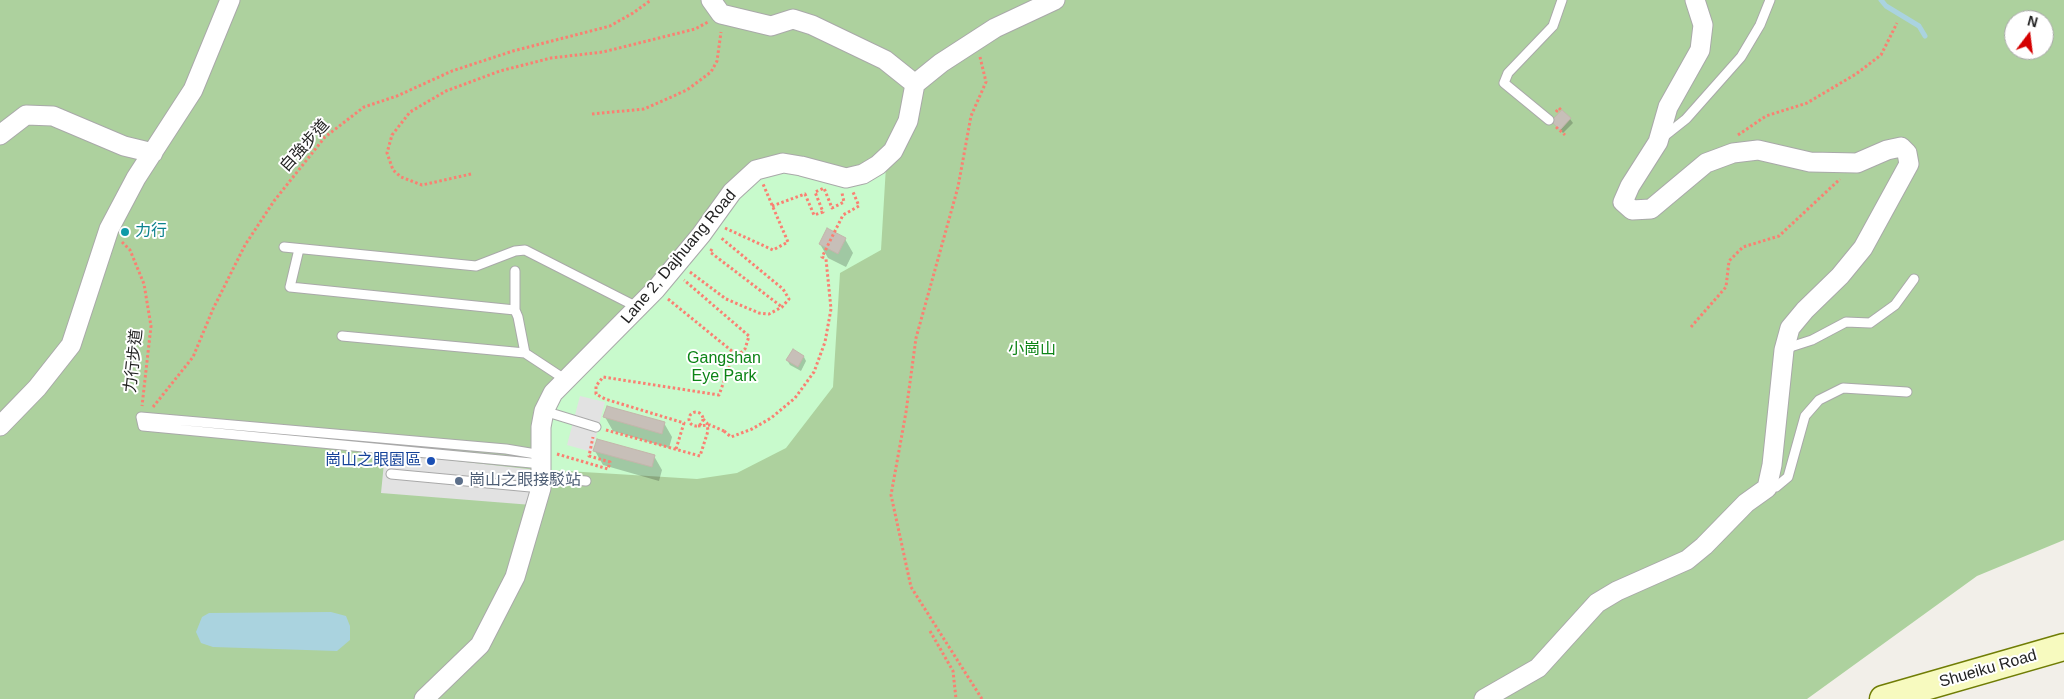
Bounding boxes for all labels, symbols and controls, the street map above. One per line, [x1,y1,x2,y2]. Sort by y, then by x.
north arrow [2004,10,2054,60]
text: N [2026,12,2040,31]
street label: 自強步道 [276,116,334,176]
street label: Lane 2, Dajhuang Road [617,186,741,328]
place label: 力行 [135,222,167,242]
marker: 力行 [119,226,131,238]
street label: 力行步道 [121,328,147,394]
park label: 小崗山 [1008,340,1056,360]
park label: Gangshan Eye Park [687,349,761,387]
place label: 崗山之眼園區 [325,451,421,471]
marker: 崗山之眼園區 [425,455,437,467]
place label: 崗山之眼接駁站 [469,471,581,491]
marker: 崗山之眼接駁站 [453,475,465,487]
street label: Shueiku Road [1937,646,2039,692]

